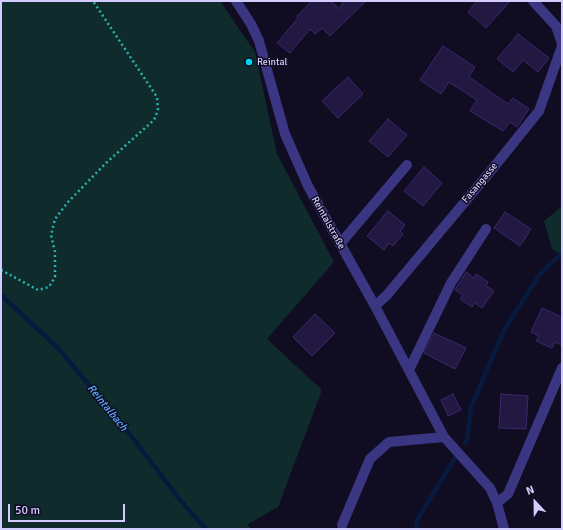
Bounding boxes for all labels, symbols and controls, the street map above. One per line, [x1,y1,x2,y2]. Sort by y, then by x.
place label: Reintal [257,56,288,68]
marker: Reintal [244,57,254,67]
street label: Fasangasse [460,160,500,206]
street label: Reintalstraße [309,195,347,251]
water label: Reintalbach [84,382,130,434]
north arrow [515,482,555,522]
text: N [524,483,536,498]
scale bar [10,496,127,522]
text: 50 m [15,503,40,518]

